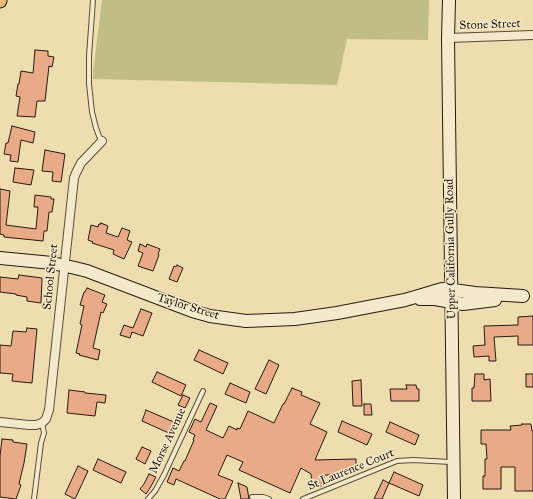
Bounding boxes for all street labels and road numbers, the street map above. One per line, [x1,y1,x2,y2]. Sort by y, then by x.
street label: Stone Street [459,17,521,33]
street label: Upper California Gully Road [443,179,459,319]
street label: School Street [40,243,62,311]
street label: Taylor Street [155,291,221,323]
street label: Morse Avenue [147,406,189,476]
street label: St Laurence Court [306,446,396,494]

